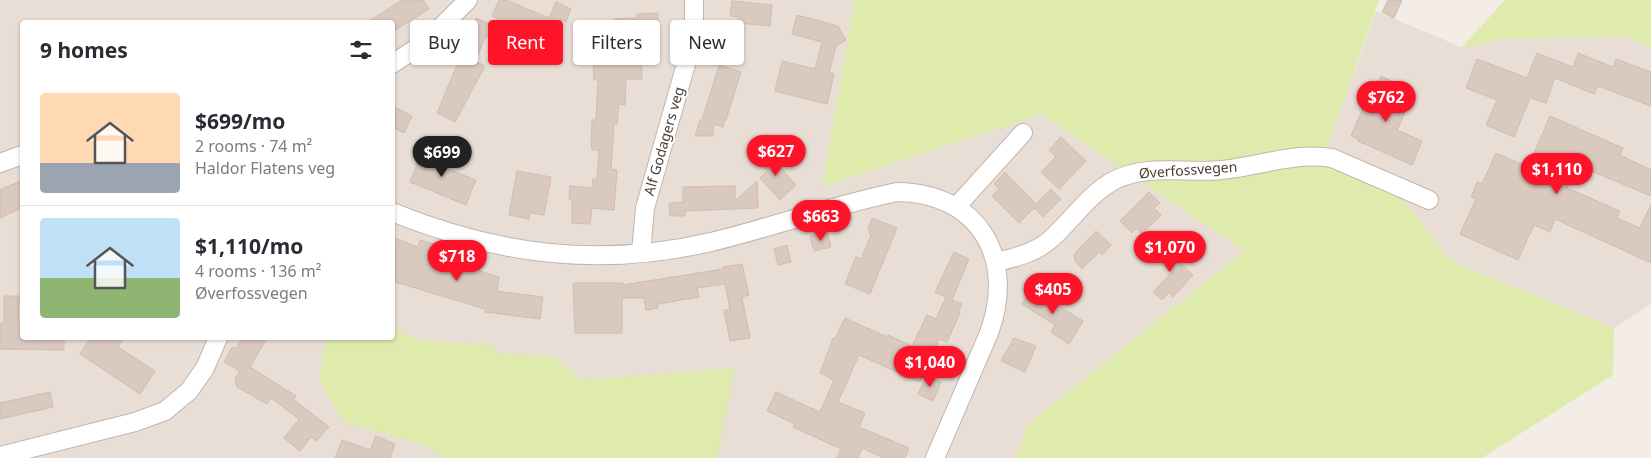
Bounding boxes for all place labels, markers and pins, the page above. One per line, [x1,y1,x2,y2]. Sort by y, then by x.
pin: $762 [1356,80,1416,123]
pin: $627 [746,134,806,177]
pin: $699 [412,136,472,178]
pin: $1,110 [1516,152,1598,195]
pin: $663 [791,200,851,242]
pin: $1,070 [1129,230,1211,273]
pin: $718 [427,240,487,282]
pin: $405 [1023,272,1083,315]
pin: $1,040 [889,346,971,388]

